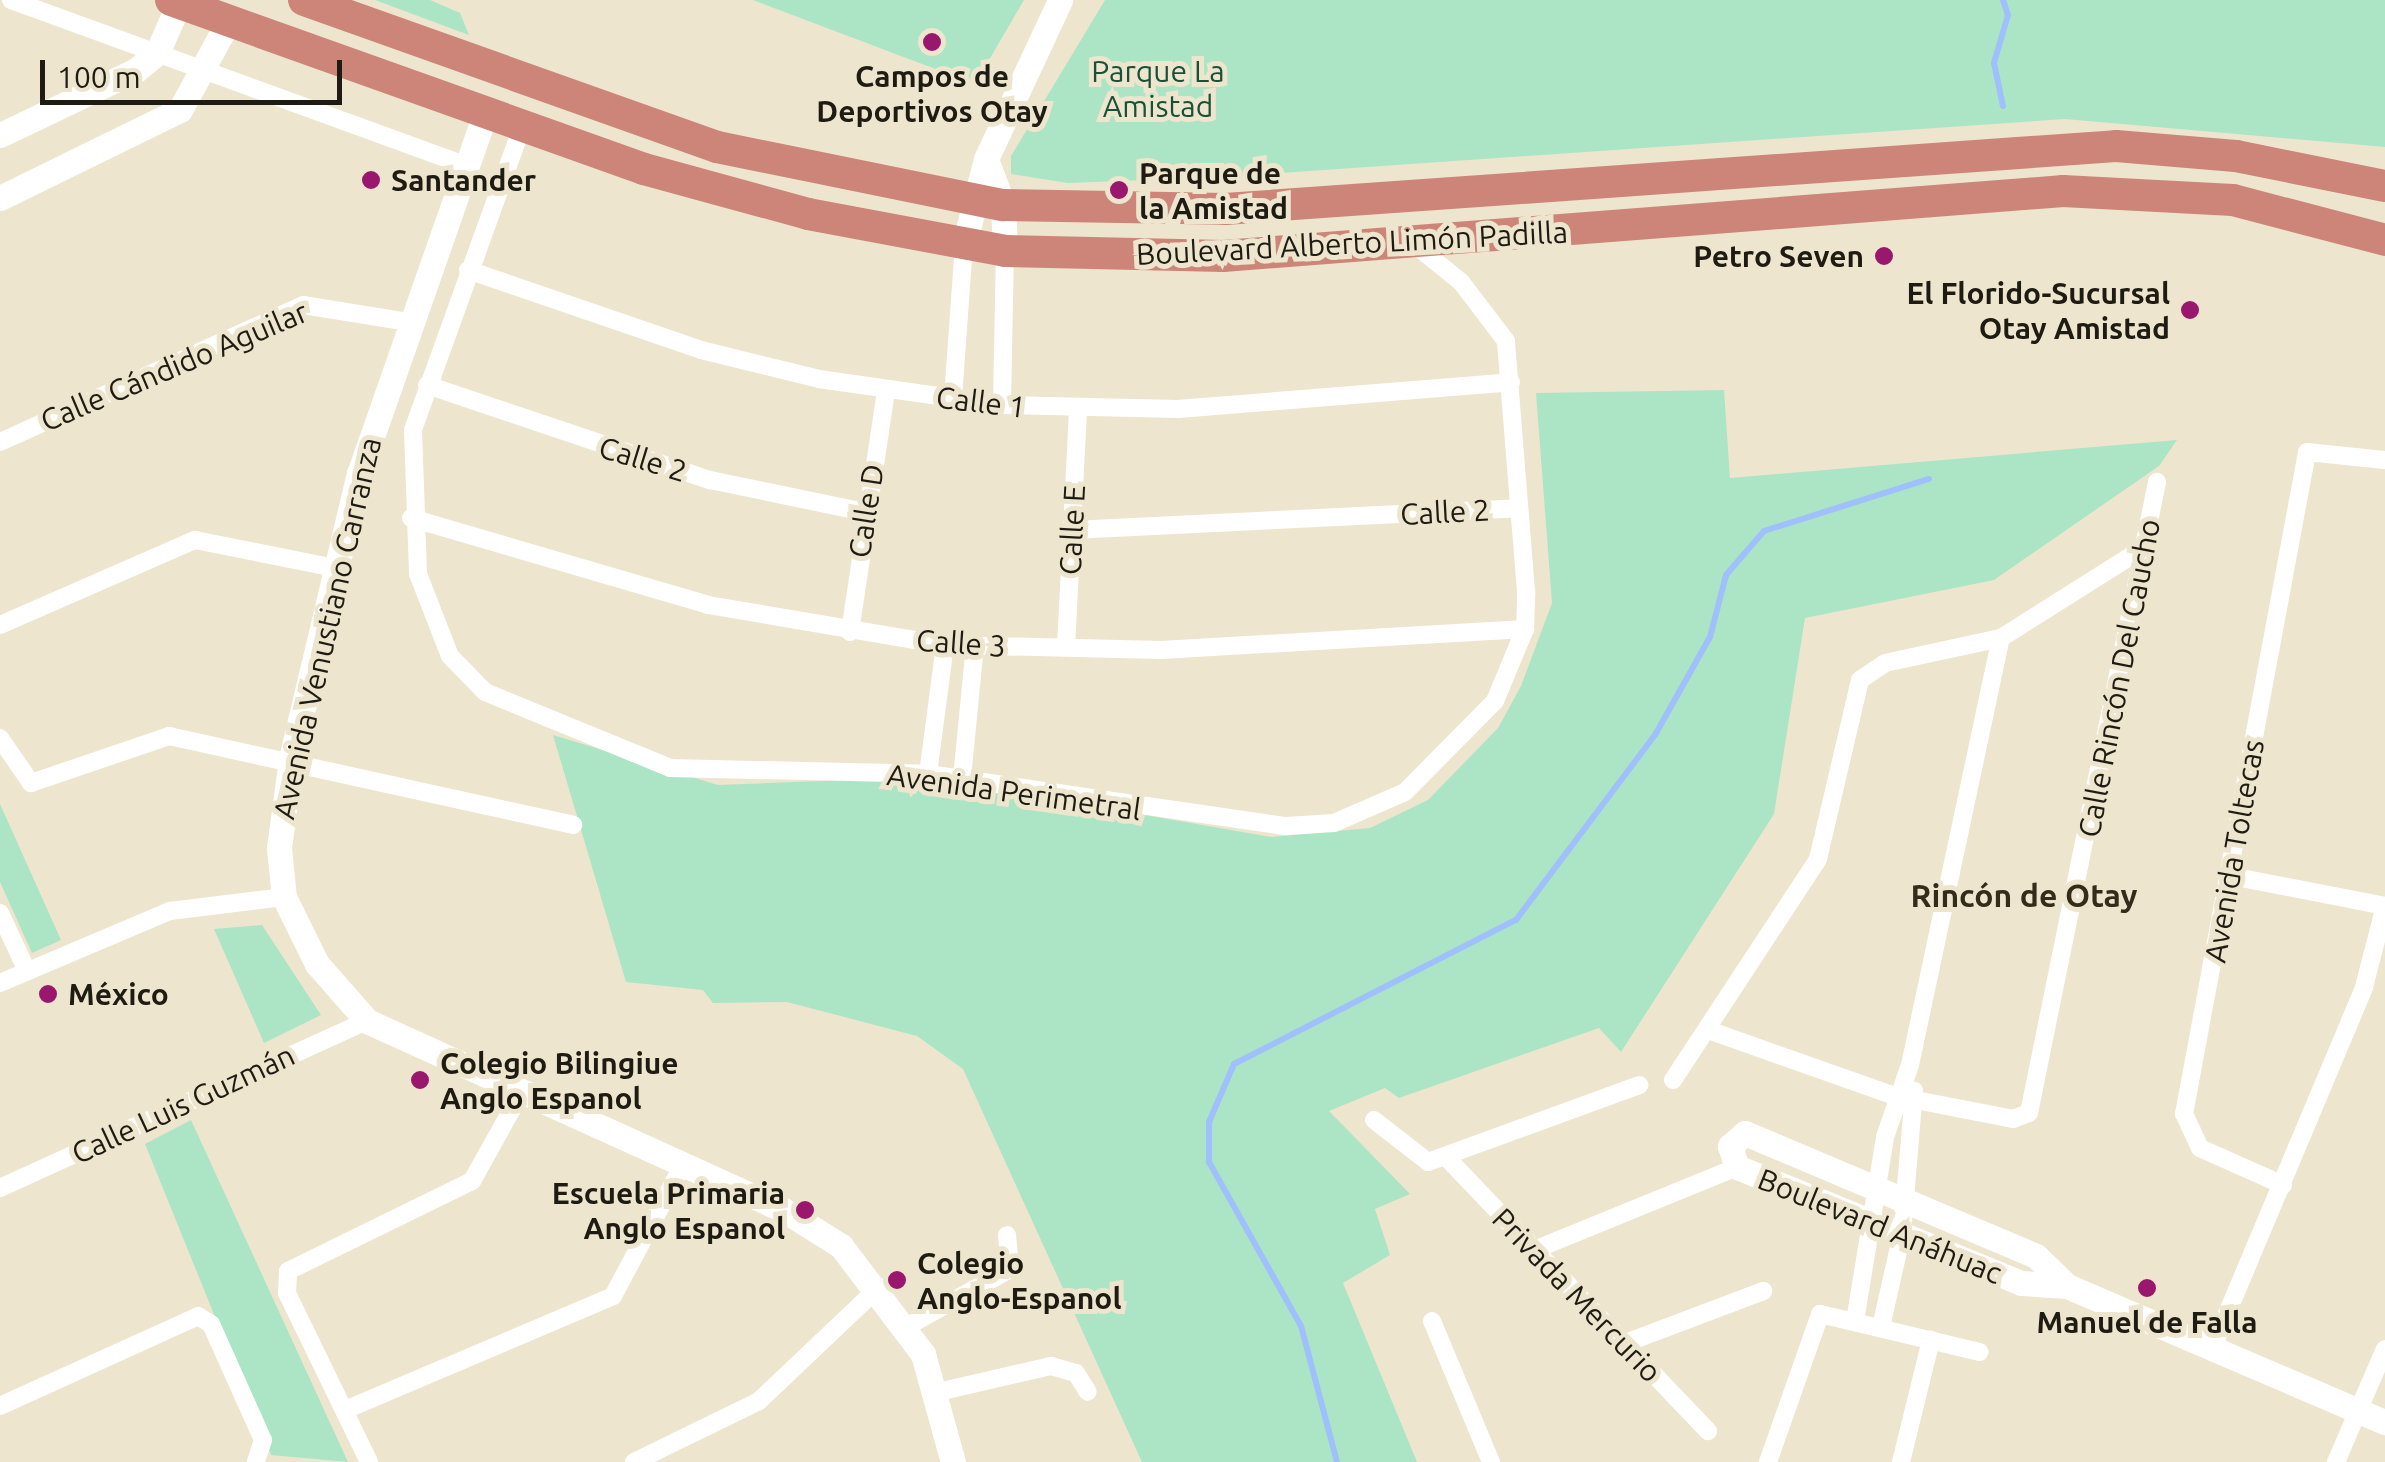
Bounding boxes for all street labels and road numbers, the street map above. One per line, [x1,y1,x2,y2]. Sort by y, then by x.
street label: Boulevard Alberto Limón Padilla [1135,214,1569,272]
street label: Calle Cándido Aguilar [35,293,313,439]
street label: Calle 1 [934,379,1028,425]
street label: Calle 2 [595,429,691,489]
street label: Avenida Venustiano Carranza [266,434,388,822]
street label: Calle D [841,462,891,560]
street label: Calle E [1052,484,1092,576]
street label: Calle 2 [1399,492,1491,532]
street label: Calle Rincón Del Caucho [2070,516,2168,840]
street label: Calle 3 [915,622,1007,664]
street label: Avenida Toltecas [2197,737,2271,965]
street label: Avenida Perimetral [885,756,1143,828]
street label: Calle Luis Guzmán [66,1037,300,1171]
street label: Boulevard Anáhuac [1753,1161,2007,1291]
street label: Privada Mercurio [1485,1201,1669,1389]

